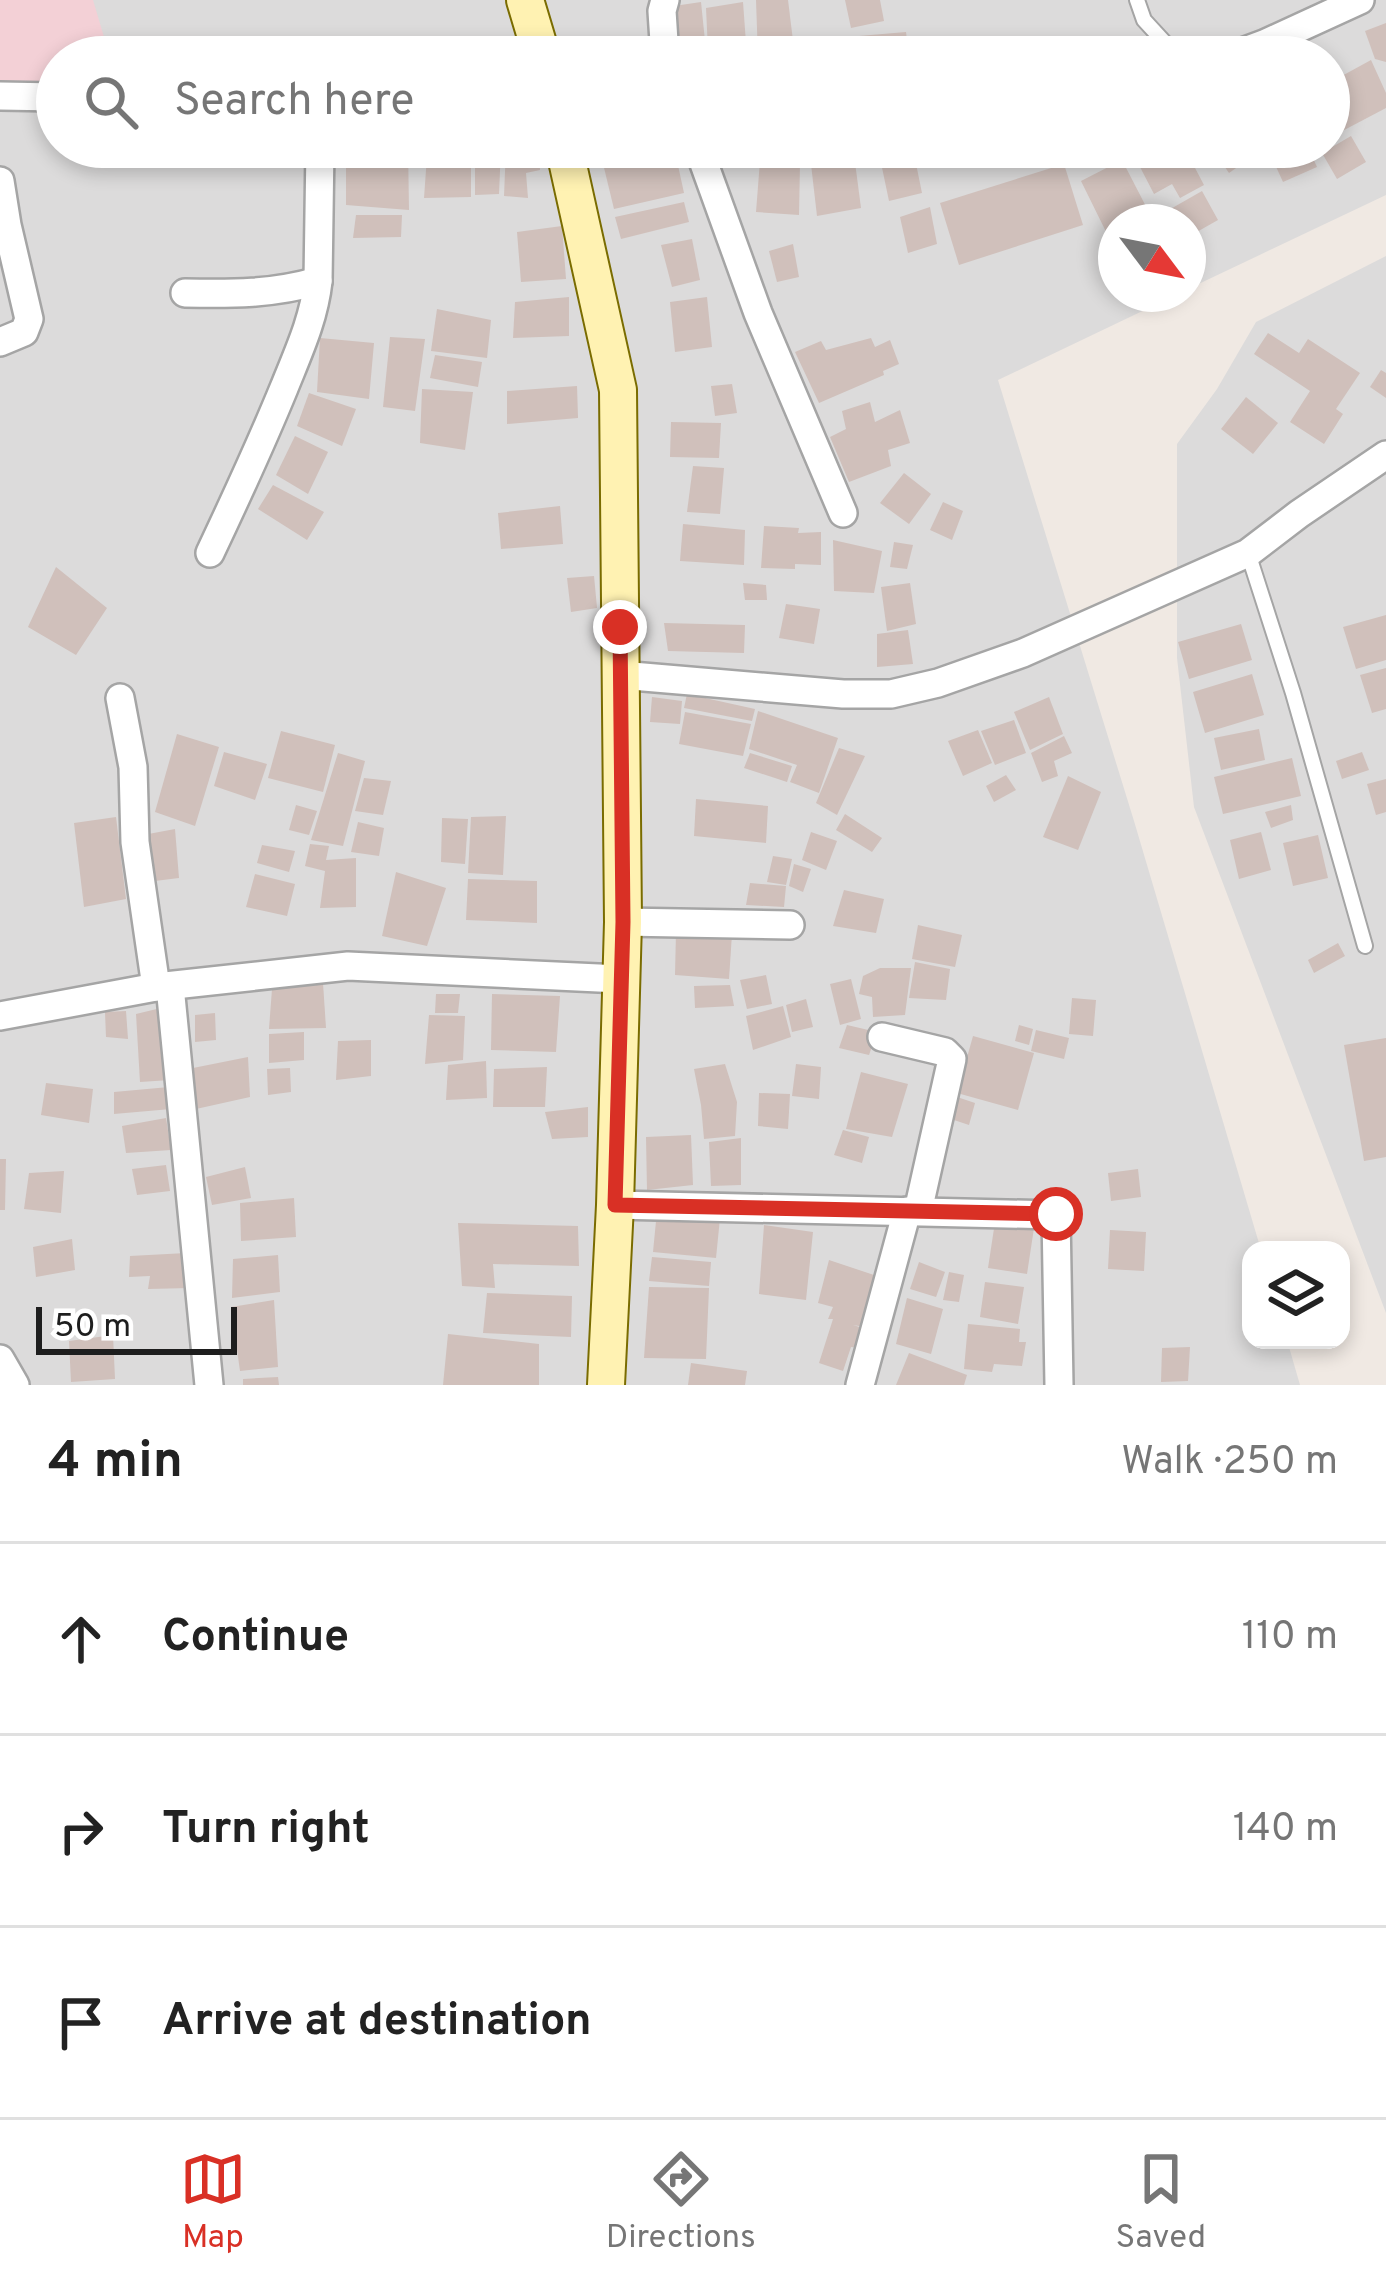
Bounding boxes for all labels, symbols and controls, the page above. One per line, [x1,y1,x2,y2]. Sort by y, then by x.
search box [36,36,1350,168]
icon: search [78,69,144,135]
text: Search here [174,74,414,131]
north arrow [1098,204,1206,312]
route end [593,600,647,654]
route start [1029,1187,1083,1241]
map controls [1242,1241,1350,1349]
button: layers [1242,1241,1350,1349]
scale bar [36,1301,237,1354]
text: 50 m [54,1307,131,1349]
text: 4 min [48,1431,183,1496]
text: Walk · 250 m [1121,1439,1338,1488]
icon: ahead [48,1606,114,1672]
text: Continue [162,1610,349,1667]
text: 110 m [1242,1614,1338,1663]
icon: right [48,1798,114,1864]
text: Turn right [162,1802,370,1859]
text: 140 m [1233,1806,1338,1855]
icon: arrive [48,1990,114,2056]
text: Arrive at destination [162,1994,592,2051]
tab: Map [180,2146,246,2260]
tab: Directions [606,2146,756,2260]
tab: Saved [1115,2146,1206,2260]

